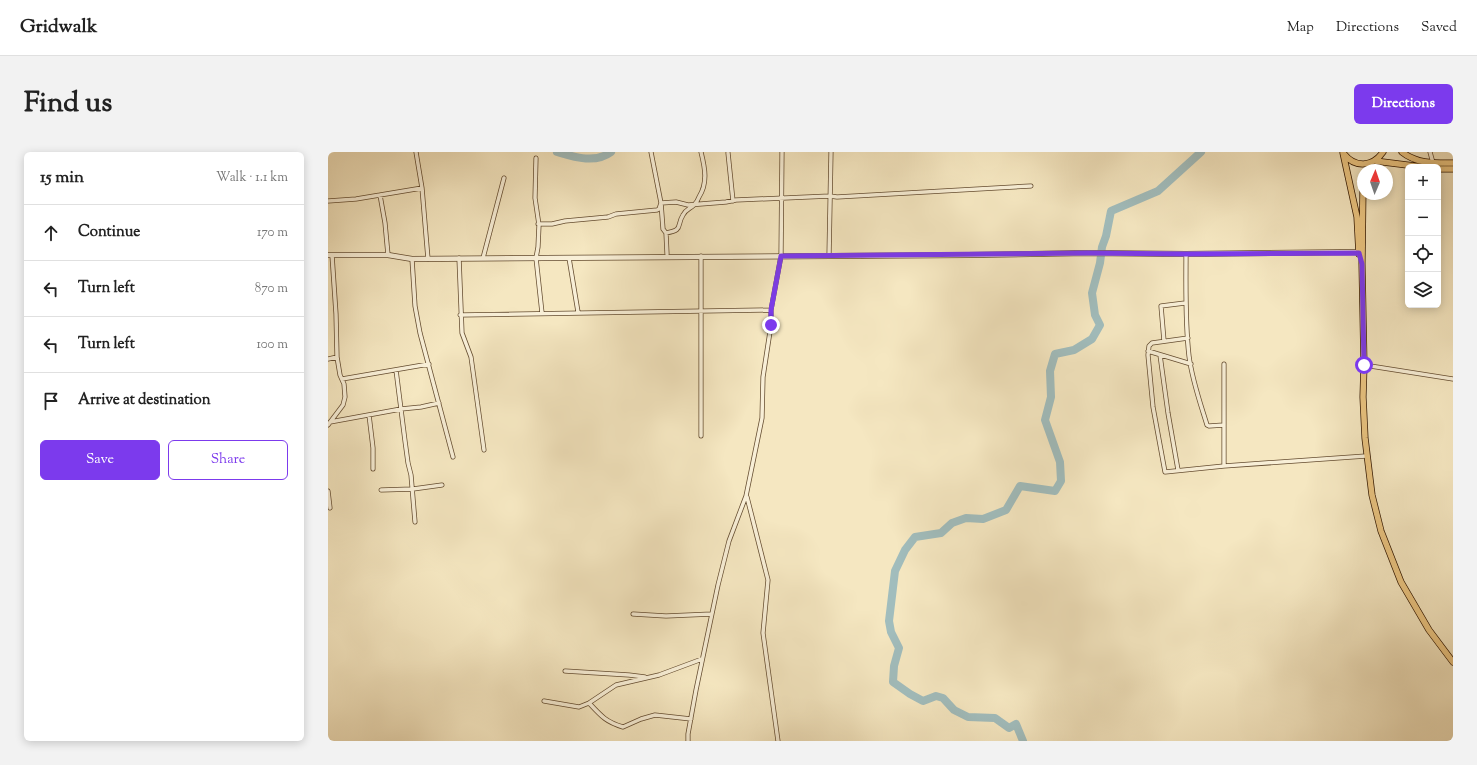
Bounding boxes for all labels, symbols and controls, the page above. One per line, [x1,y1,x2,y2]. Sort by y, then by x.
text: Gridwalk [20,14,97,41]
text: Map [1287,18,1314,38]
text: Directions [1336,18,1399,38]
text: Saved [1421,18,1457,38]
text: Find us [24,84,112,124]
button: Directions [1354,84,1453,124]
north arrow [1357,164,1393,200]
map controls [1405,164,1441,308]
button: + [1405,164,1441,200]
text: 15 min [40,166,84,190]
text: Walk · 1.1 km [216,169,288,187]
button: − [1405,200,1441,236]
icon: ahead [40,222,62,244]
text: Continue [78,222,140,243]
text: 170 m [257,224,288,242]
button: locate [1405,236,1441,272]
button: layers [1405,272,1441,308]
icon: left [40,278,62,300]
text: Turn left [78,278,135,299]
text: 870 m [255,280,288,298]
route end [762,316,780,334]
icon: left [40,334,62,356]
text: Turn left [78,334,135,355]
text: 100 m [256,336,288,354]
route start [1355,356,1373,374]
icon: arrive [40,390,62,412]
text: Arrive at destination [78,390,211,411]
button: Save [40,440,160,480]
button: Share [168,440,288,480]

